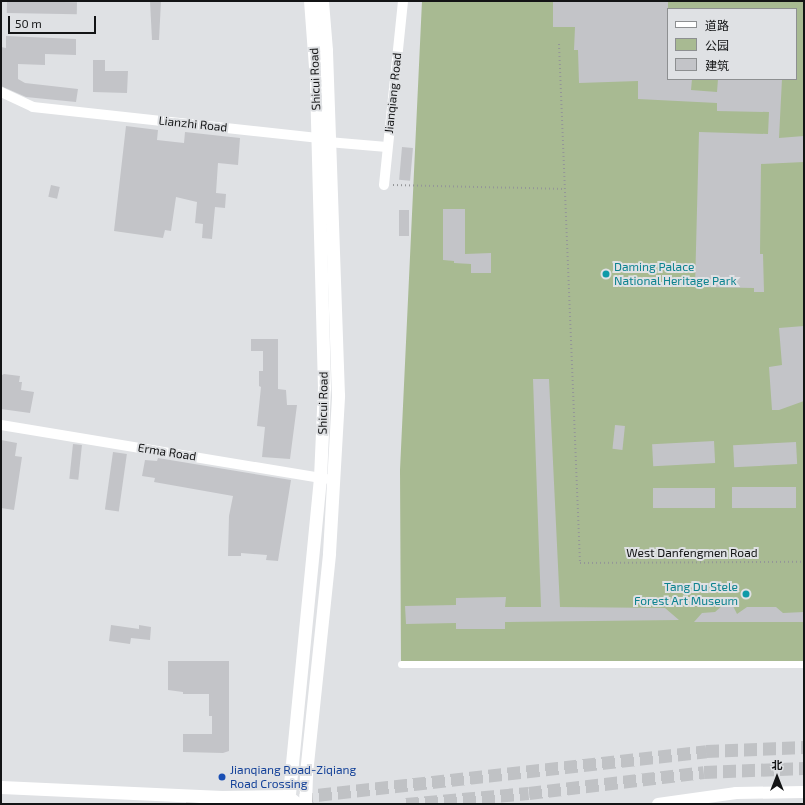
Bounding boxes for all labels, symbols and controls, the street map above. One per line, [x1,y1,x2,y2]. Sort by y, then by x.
scale bar [10,8,98,34]
legend [667,8,797,80]
text: 50 m [15,16,42,30]
text: 道路 [705,18,729,32]
text: 公园 [705,38,729,52]
street label: Shicui Road [307,47,323,111]
street label: Jianqiang Road [382,52,404,134]
text: 建筑 [705,58,729,72]
street label: Lianzhi Road [158,113,228,135]
place label: Daming Palace National Heritage Park [614,260,737,288]
marker: Daming Palace National Heritage Park [601,269,611,279]
street label: Shicui Road [315,372,331,434]
street label: Erma Road [137,440,197,464]
street label: West Danfengmen Road [626,546,758,560]
place label: Tang Du Stele Forest Art Museum [634,580,738,608]
marker: Tang Du Stele Forest Art Museum [741,589,751,599]
north arrow [757,757,797,797]
text: 北 [772,758,783,771]
place label: Jianqiang Road-Ziqiang Road Crossing [230,763,356,791]
marker: Jianqiang Road-Ziqiang Road Crossing [217,772,227,782]

